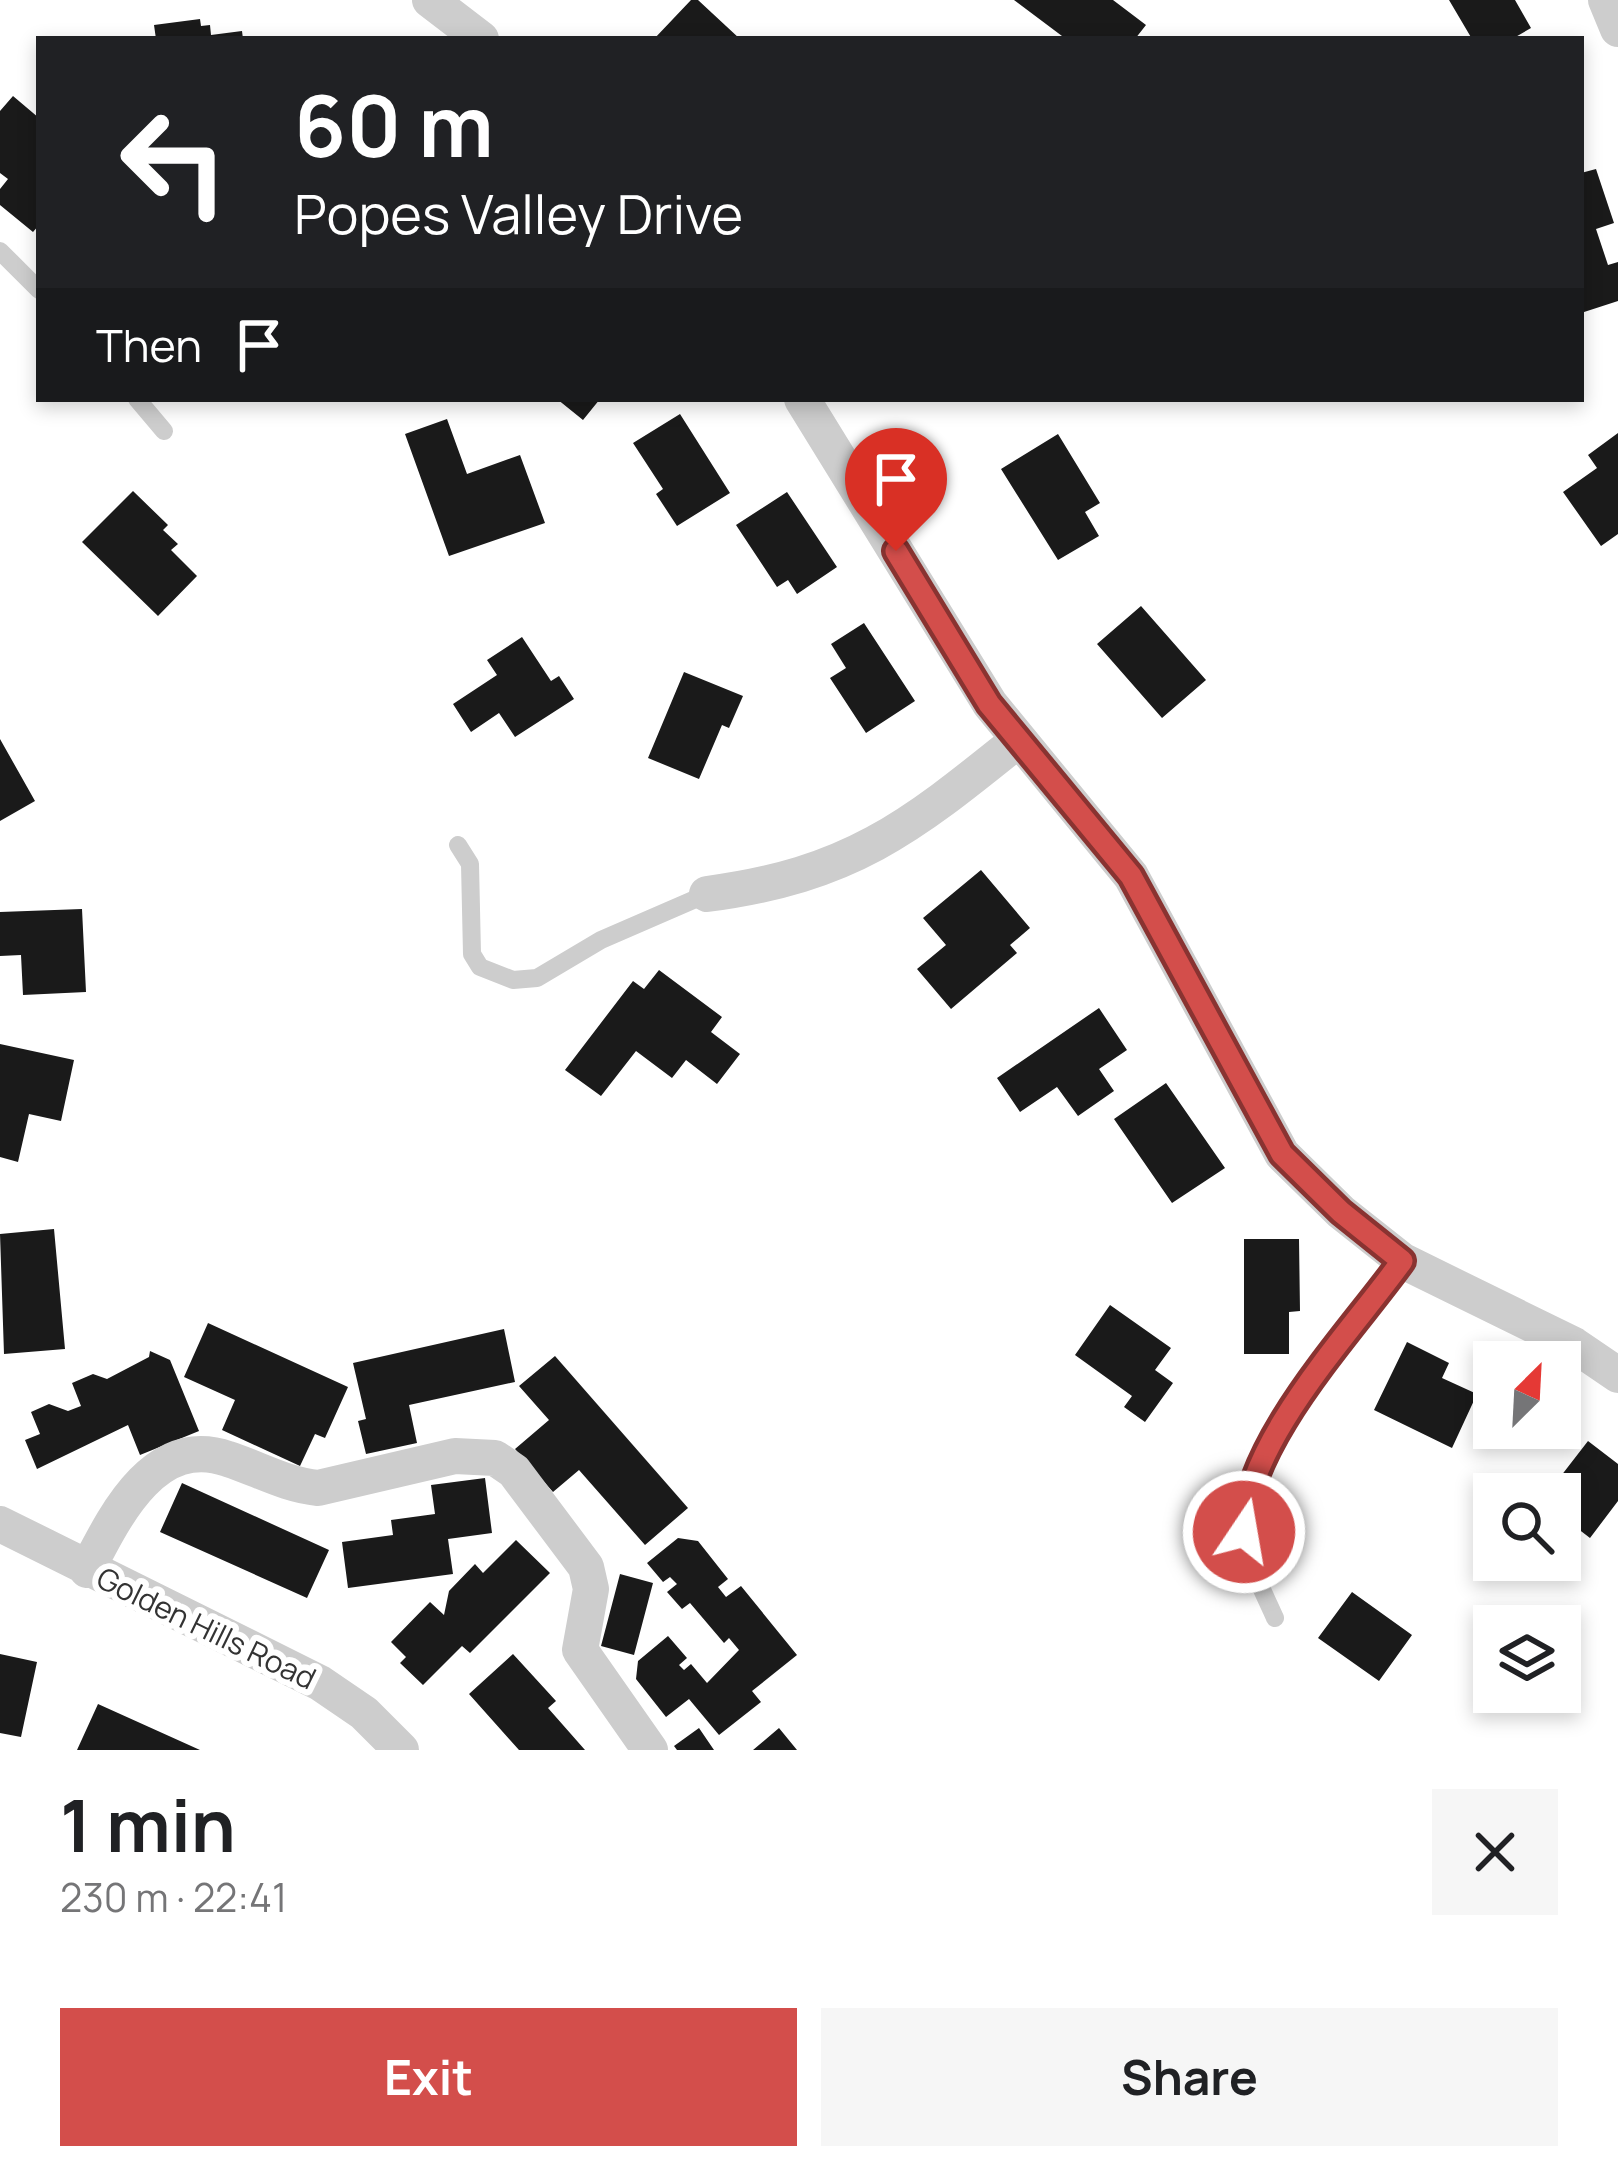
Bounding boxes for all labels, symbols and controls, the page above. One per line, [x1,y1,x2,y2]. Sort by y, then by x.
text: 60 m [294,67,494,182]
icon: left [96,84,252,240]
text: Popes Valley Drive [294,176,743,250]
icon: arrive [226,312,292,378]
text: Then [96,314,202,376]
pin [845,428,947,551]
icon: arrive [863,446,929,512]
north arrow [1473,1341,1581,1449]
map controls [1473,1341,1581,1713]
position arrow [1181,1469,1307,1595]
button: search [1473,1473,1581,1581]
street label: Golden Hills Road [90,1557,323,1698]
button: layers [1473,1605,1581,1713]
text: 1 min [60,1775,236,1874]
button: close [1432,1789,1558,1915]
text: 230 m · 22:41 [60,1870,287,1924]
button: Exit [60,2008,797,2146]
button: Share [821,2008,1558,2146]

